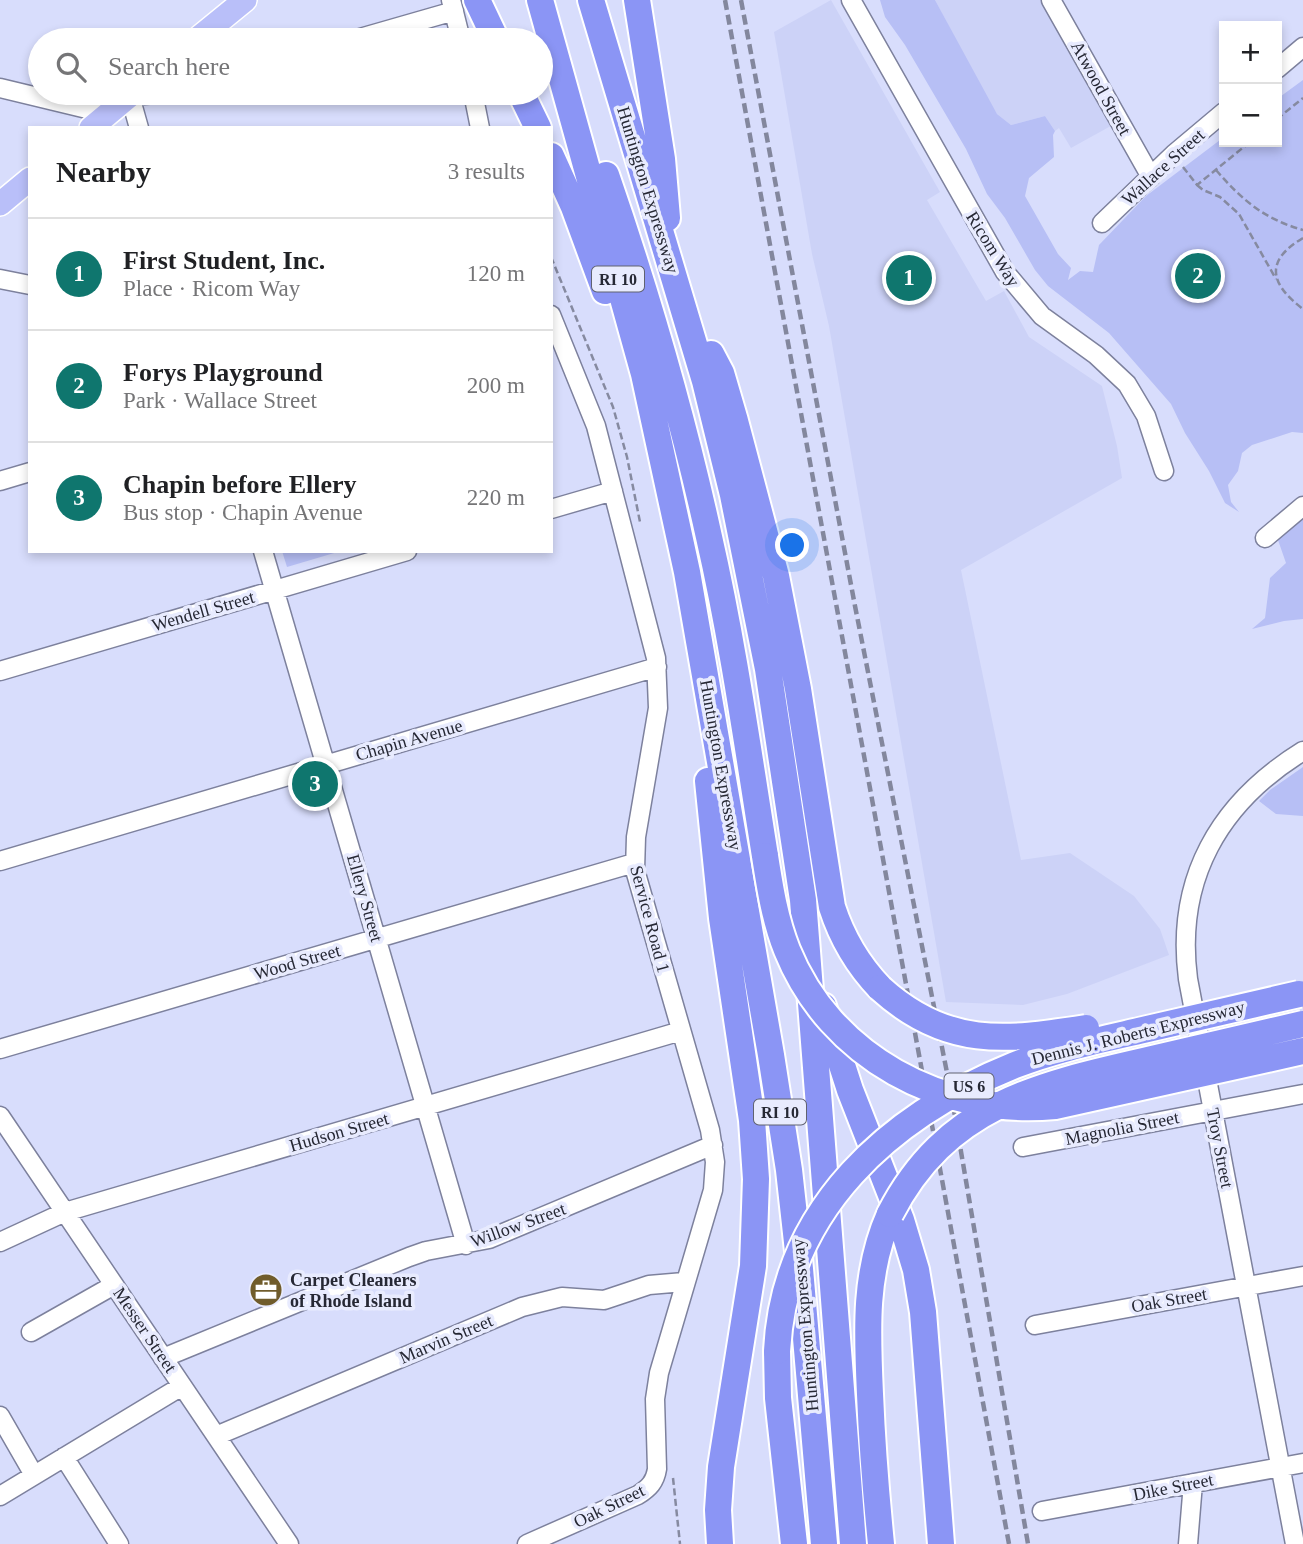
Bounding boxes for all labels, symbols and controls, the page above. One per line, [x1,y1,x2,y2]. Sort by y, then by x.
map controls [1219,21,1282,147]
button: + [1219,21,1282,84]
search box [28,28,553,105]
street label: Atwood Street [1067,37,1135,139]
icon: search [52,48,90,86]
text: Search here [108,52,230,81]
button: − [1219,84,1282,147]
street label: Huntington Expressway [613,104,683,276]
street label: Wallace Street [1118,125,1208,209]
text: Nearby [56,155,151,188]
text: 3 results [448,159,525,184]
street label: Ricom Way [962,208,1024,290]
text: First Student, Inc. [123,246,325,275]
pin: 2 [1175,250,1221,302]
pin: 1 [886,252,932,304]
text: 1 [73,261,85,286]
text: 120 m [467,261,525,286]
road number: RI 10 [592,266,644,292]
text: Place · Ricom Way [123,276,300,301]
text: Forys Playground [123,358,323,387]
text: 2 [73,373,85,398]
text: 200 m [467,373,525,398]
text: Park · Wallace Street [123,388,317,413]
text: Chapin before Ellery [123,470,357,499]
text: 3 [73,485,85,510]
text: 220 m [467,485,525,510]
text: Bus stop · Chapin Avenue [123,500,363,525]
your location [775,528,809,562]
street label: Wendell Street [149,587,257,635]
street label: Huntington Expressway [696,678,746,852]
street label: Chapin Avenue [353,715,465,765]
pin: 3 [292,758,338,810]
street label: Ellery Street [343,852,387,944]
street label: Service Road 1 [626,863,674,975]
street label: Wood Street [251,940,343,984]
street label: Dennis J. Roberts Expressway [1029,997,1247,1069]
road number: US 6 [944,1074,993,1098]
road number: RI 10 [754,1100,806,1124]
street label: Troy Street [1202,1106,1238,1190]
street label: Magnolia Street [1063,1107,1181,1149]
street label: Hudson Street [287,1108,391,1156]
street label: Willow Street [468,1199,568,1251]
street label: Huntington Expressway [787,1238,823,1412]
place label: Carpet Cleaners of Rhode Island [290,1270,416,1311]
office icon: Carpet Cleaners of Rhode Island [247,1271,285,1309]
street label: Messer Street [109,1284,181,1376]
street label: Oak Street [1130,1284,1208,1316]
street label: Marvin Street [396,1310,496,1368]
street label: Dike Street [1131,1469,1215,1505]
street label: Oak Street [570,1480,648,1532]

